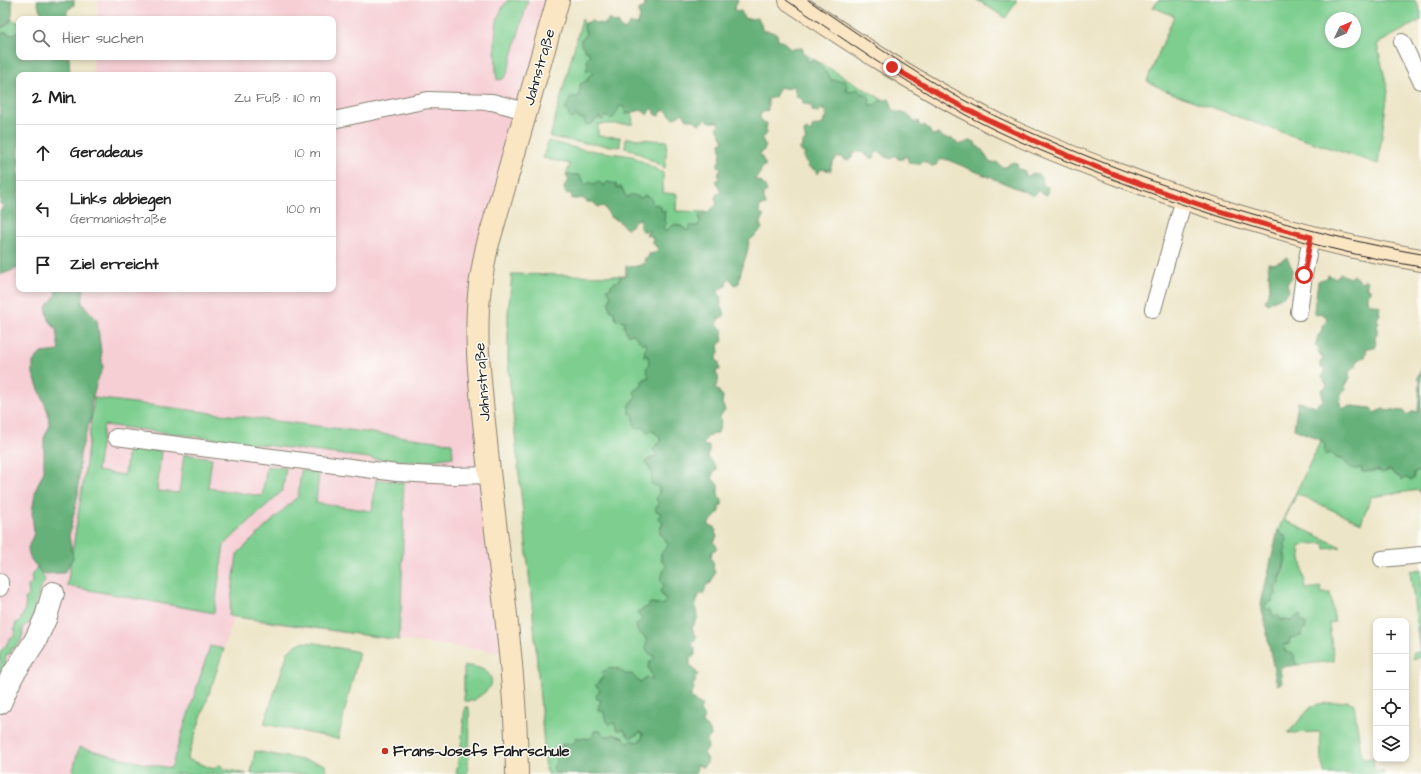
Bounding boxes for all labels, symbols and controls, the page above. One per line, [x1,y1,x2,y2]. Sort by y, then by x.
north arrow [1325,12,1361,48]
search box [16,16,336,60]
street label: Jahnstraße [519,26,560,108]
icon: search [30,27,52,49]
text: Hier suchen [62,28,143,49]
route end [883,58,901,76]
text: 2 Min. [32,86,76,110]
text: Zu Fuß · 110 m [234,89,320,107]
icon: ahead [32,142,54,164]
text: Geradeaus [70,142,143,163]
text: 10 m [295,144,320,162]
text: Links abbiegen [70,189,171,210]
icon: left [32,198,54,220]
text: 100 m [287,200,320,218]
text: Germaniastraße [70,210,167,228]
icon: arrive [32,254,54,276]
text: Ziel erreicht [70,254,159,275]
route start [1295,266,1313,284]
street label: Jahnstraße [469,342,496,422]
map controls [1373,618,1409,762]
button: + [1373,618,1409,654]
button: − [1373,654,1409,690]
button: locate [1373,690,1409,726]
button: layers [1373,726,1409,762]
place label: Frans-Josefs Fahrschule [393,741,570,762]
marker: Frans-Josefs Fahrschule [380,746,390,756]

